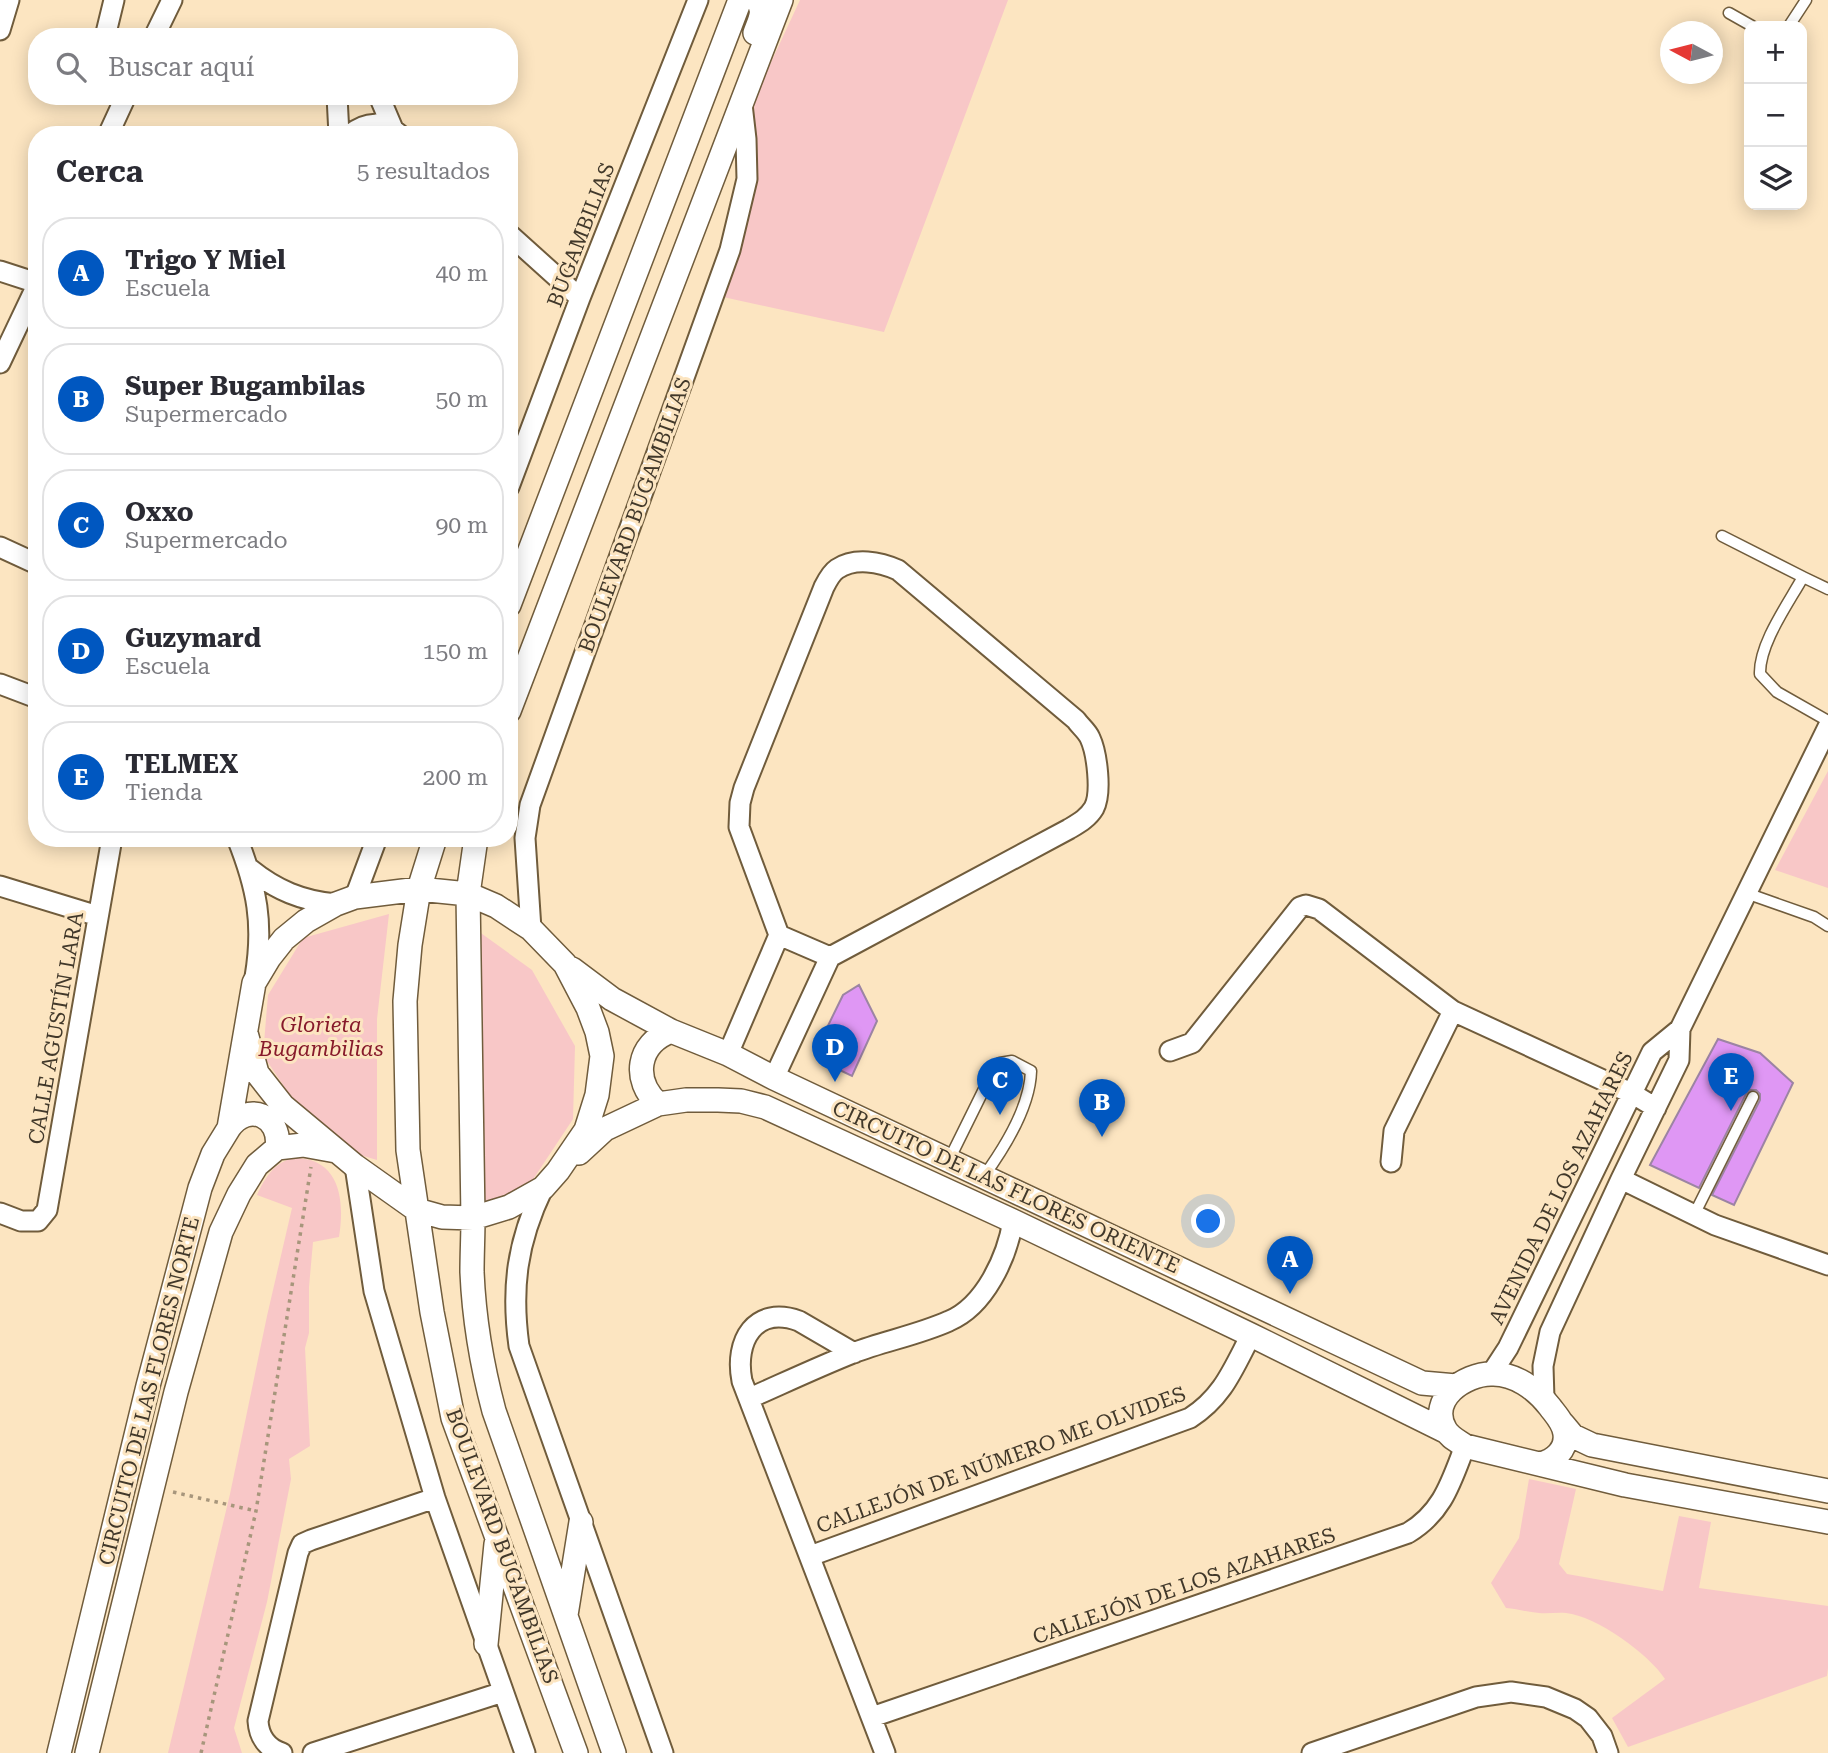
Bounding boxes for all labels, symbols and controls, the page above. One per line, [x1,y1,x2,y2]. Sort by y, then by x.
north arrow [1660,21,1723,84]
map controls [1744,21,1807,210]
button: + [1744,21,1807,84]
search box [28,28,518,105]
icon: search [52,48,90,86]
text: Buscar aquí [108,52,254,82]
button: − [1744,84,1807,147]
button: layers [1744,147,1807,210]
text: Cerca [56,154,143,189]
text: 5 resultados [357,158,490,185]
street label: BUGAMBILIAS [542,159,620,311]
text: Trigo Y Miel [125,245,286,275]
text: A [73,260,89,287]
text: 40 m [435,260,488,287]
text: Escuela [125,275,210,302]
text: Super Bugambilas [125,371,365,401]
street label: BOULEVARD BUGAMBILIAS [574,374,696,656]
text: B [73,386,89,413]
text: 50 m [435,386,488,413]
text: Supermercado [125,401,288,428]
text: Oxxo [125,497,193,527]
text: C [73,512,89,539]
text: 90 m [435,512,488,539]
text: Supermercado [125,527,288,554]
text: Guzymard [125,623,261,653]
text: D [72,638,90,665]
text: 150 m [423,638,488,665]
text: Escuela [125,653,210,680]
text: TELMEX [125,749,238,779]
text: E [74,764,88,791]
text: 200 m [423,764,488,791]
text: Tienda [125,779,202,806]
street label: CALLE AGUSTÍN LARA [23,909,88,1146]
park label: Glorieta Bugambilias [258,1013,384,1061]
pin: D [812,1024,858,1082]
street label: AVENIDA DE LOS AZAHARES [1484,1048,1638,1328]
pin: E [1708,1053,1754,1111]
pin: C [977,1057,1023,1115]
pin: B [1079,1079,1125,1137]
street label: CIRCUITO DE LAS FLORES ORIENTE [829,1096,1183,1278]
your location [1191,1204,1225,1238]
street label: CIRCUITO DE LAS FLORES NORTE [94,1214,204,1568]
pin: A [1267,1236,1313,1294]
street label: CALLEJÓN DE NÚMERO ME OLVIDES [813,1381,1189,1538]
street label: BOULEVARD BUGAMBILIAS [441,1405,563,1687]
street label: CALLEJÓN DE LOS AZAHARES [1029,1522,1339,1649]

